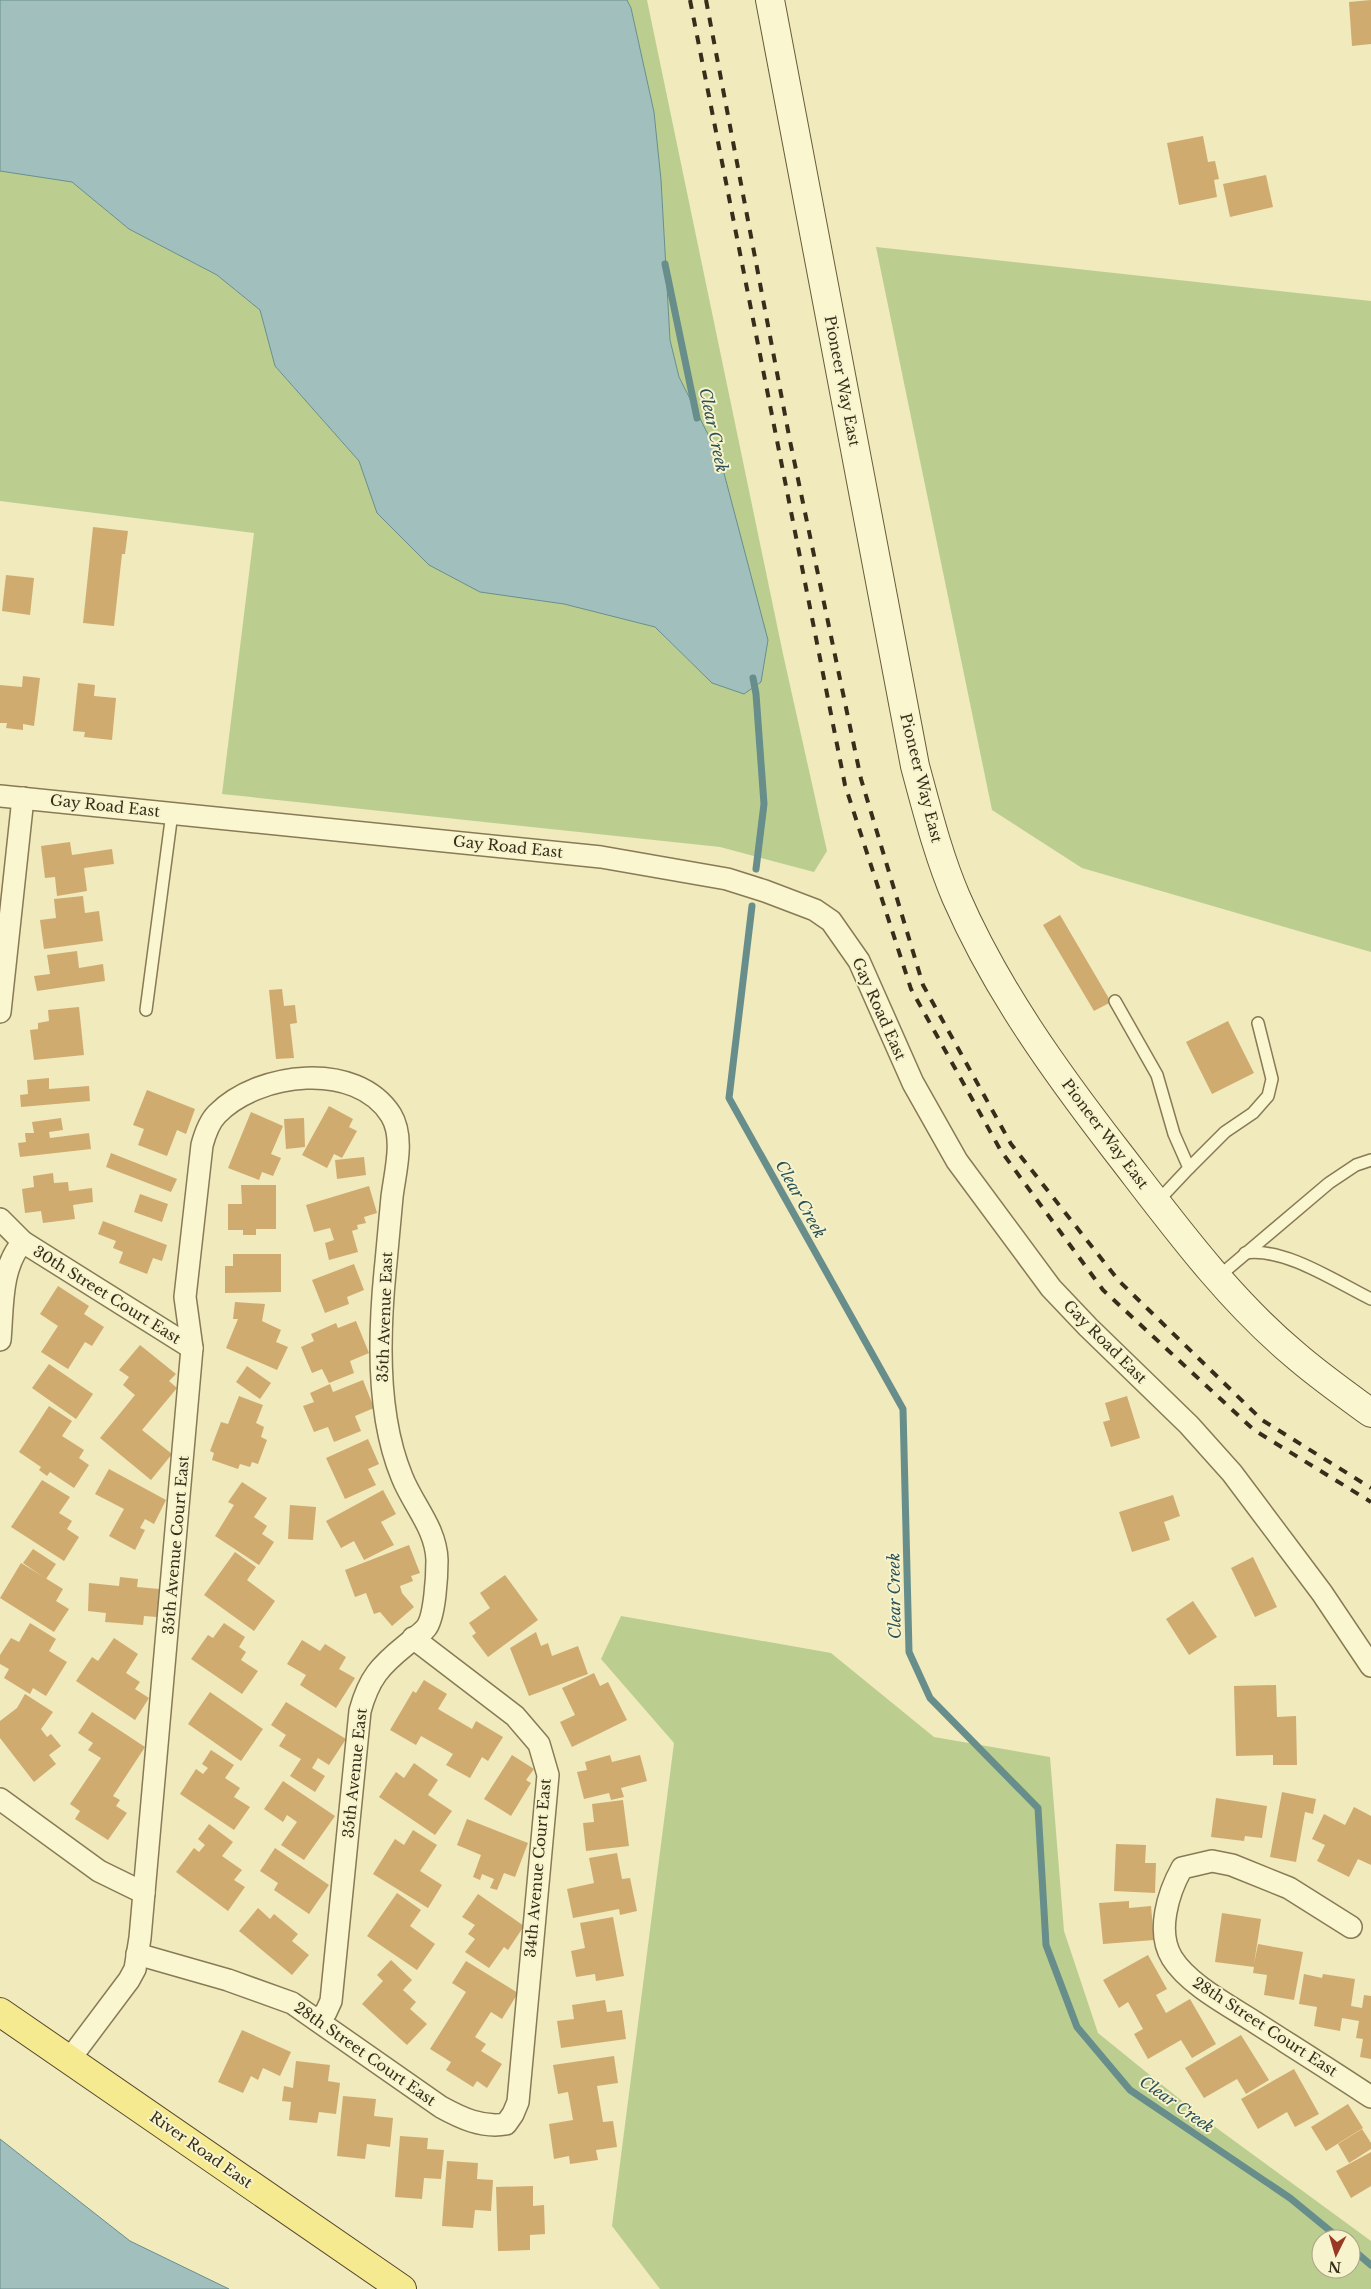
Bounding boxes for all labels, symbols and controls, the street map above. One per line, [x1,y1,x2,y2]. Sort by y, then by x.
street label: Pioneer Way East [821,314,865,448]
water label: Clear Creek [695,386,733,474]
street label: Pioneer Way East [896,711,947,845]
street label: Gay Road East [49,790,161,821]
street label: Gay Road East [452,831,564,862]
street label: Gay Road East [848,955,911,1063]
street label: Pioneer Way East [1058,1075,1153,1193]
water label: Clear Creek [771,1157,831,1241]
street label: 30th Street Court East [30,1241,185,1348]
street label: 35th Avenue East [373,1251,396,1383]
street label: Gay Road East [1060,1296,1151,1388]
street label: 35th Avenue Court East [158,1454,193,1635]
water label: Clear Creek [883,1553,905,1639]
street label: 35th Avenue East [338,1707,371,1839]
street label: 34th Avenue Court East [520,1777,555,1958]
street label: 28th Street Court East [1189,1973,1341,2081]
street label: 28th Street Court East [291,1997,440,2110]
water label: Clear Creek [1136,2071,1218,2137]
street label: River Road East [146,2107,257,2192]
north arrow [1311,2229,1361,2279]
text: N [1328,2257,1342,2276]

